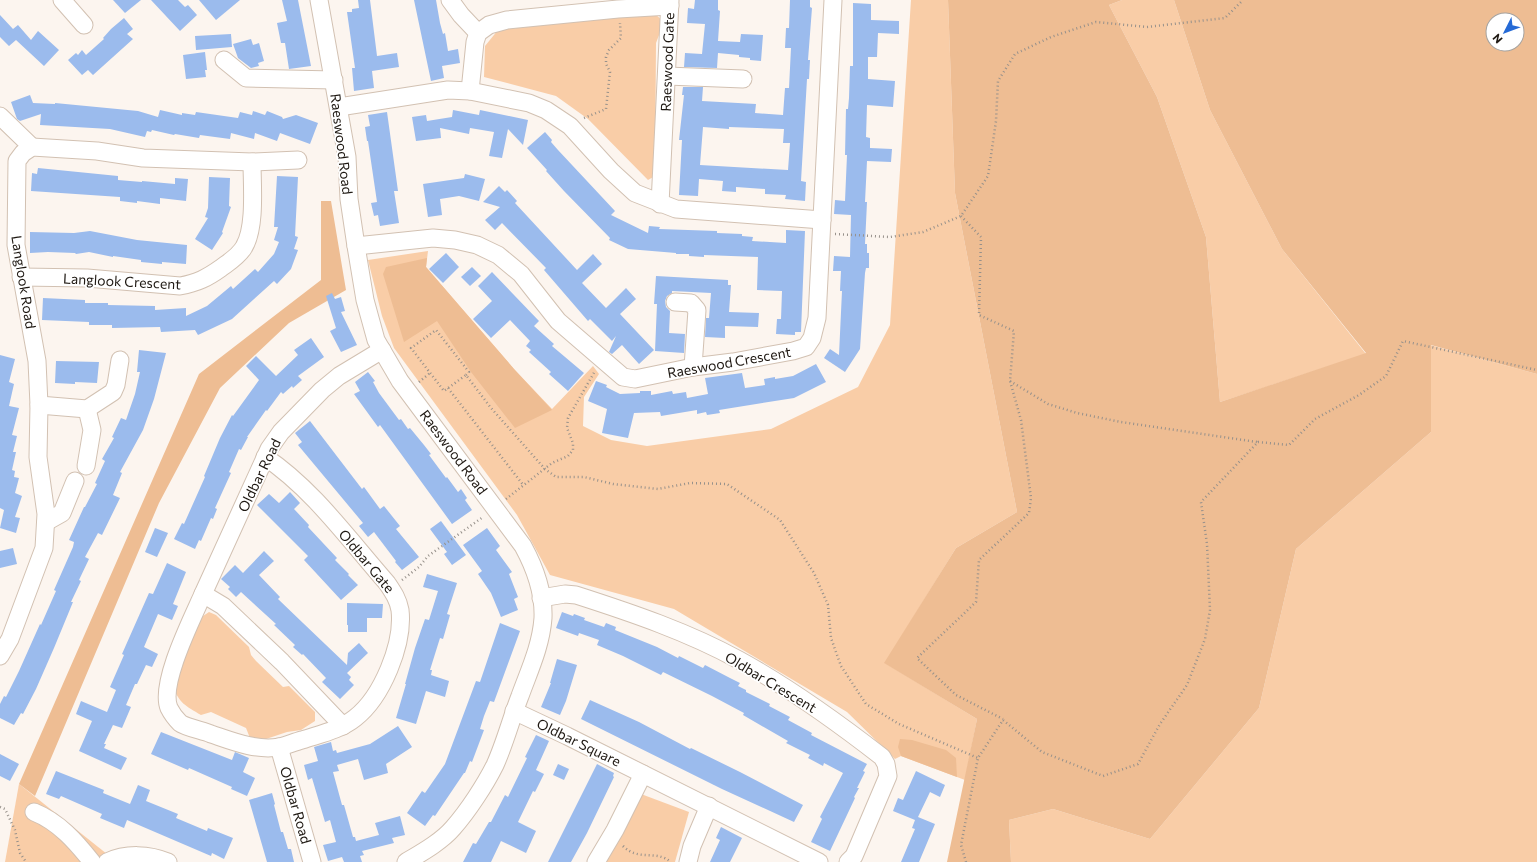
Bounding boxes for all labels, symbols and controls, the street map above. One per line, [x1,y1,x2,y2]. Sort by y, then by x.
street label: Raeswood Gate [657,12,677,112]
north arrow [1485,12,1525,52]
text: N [1490,32,1505,46]
street label: Raeswood Road [327,93,357,195]
street label: Langlook Road [8,234,40,330]
street label: Langlook Crescent [62,269,182,293]
street label: Raeswood Crescent [666,343,793,381]
street label: Raeswood Road [417,406,491,498]
street label: Oldbar Road [234,435,284,515]
street label: Oldbar Gate [336,526,398,596]
street label: Oldbar Crescent [722,648,820,716]
street label: Oldbar Square [534,714,624,770]
street label: Oldbar Road [277,764,315,846]

